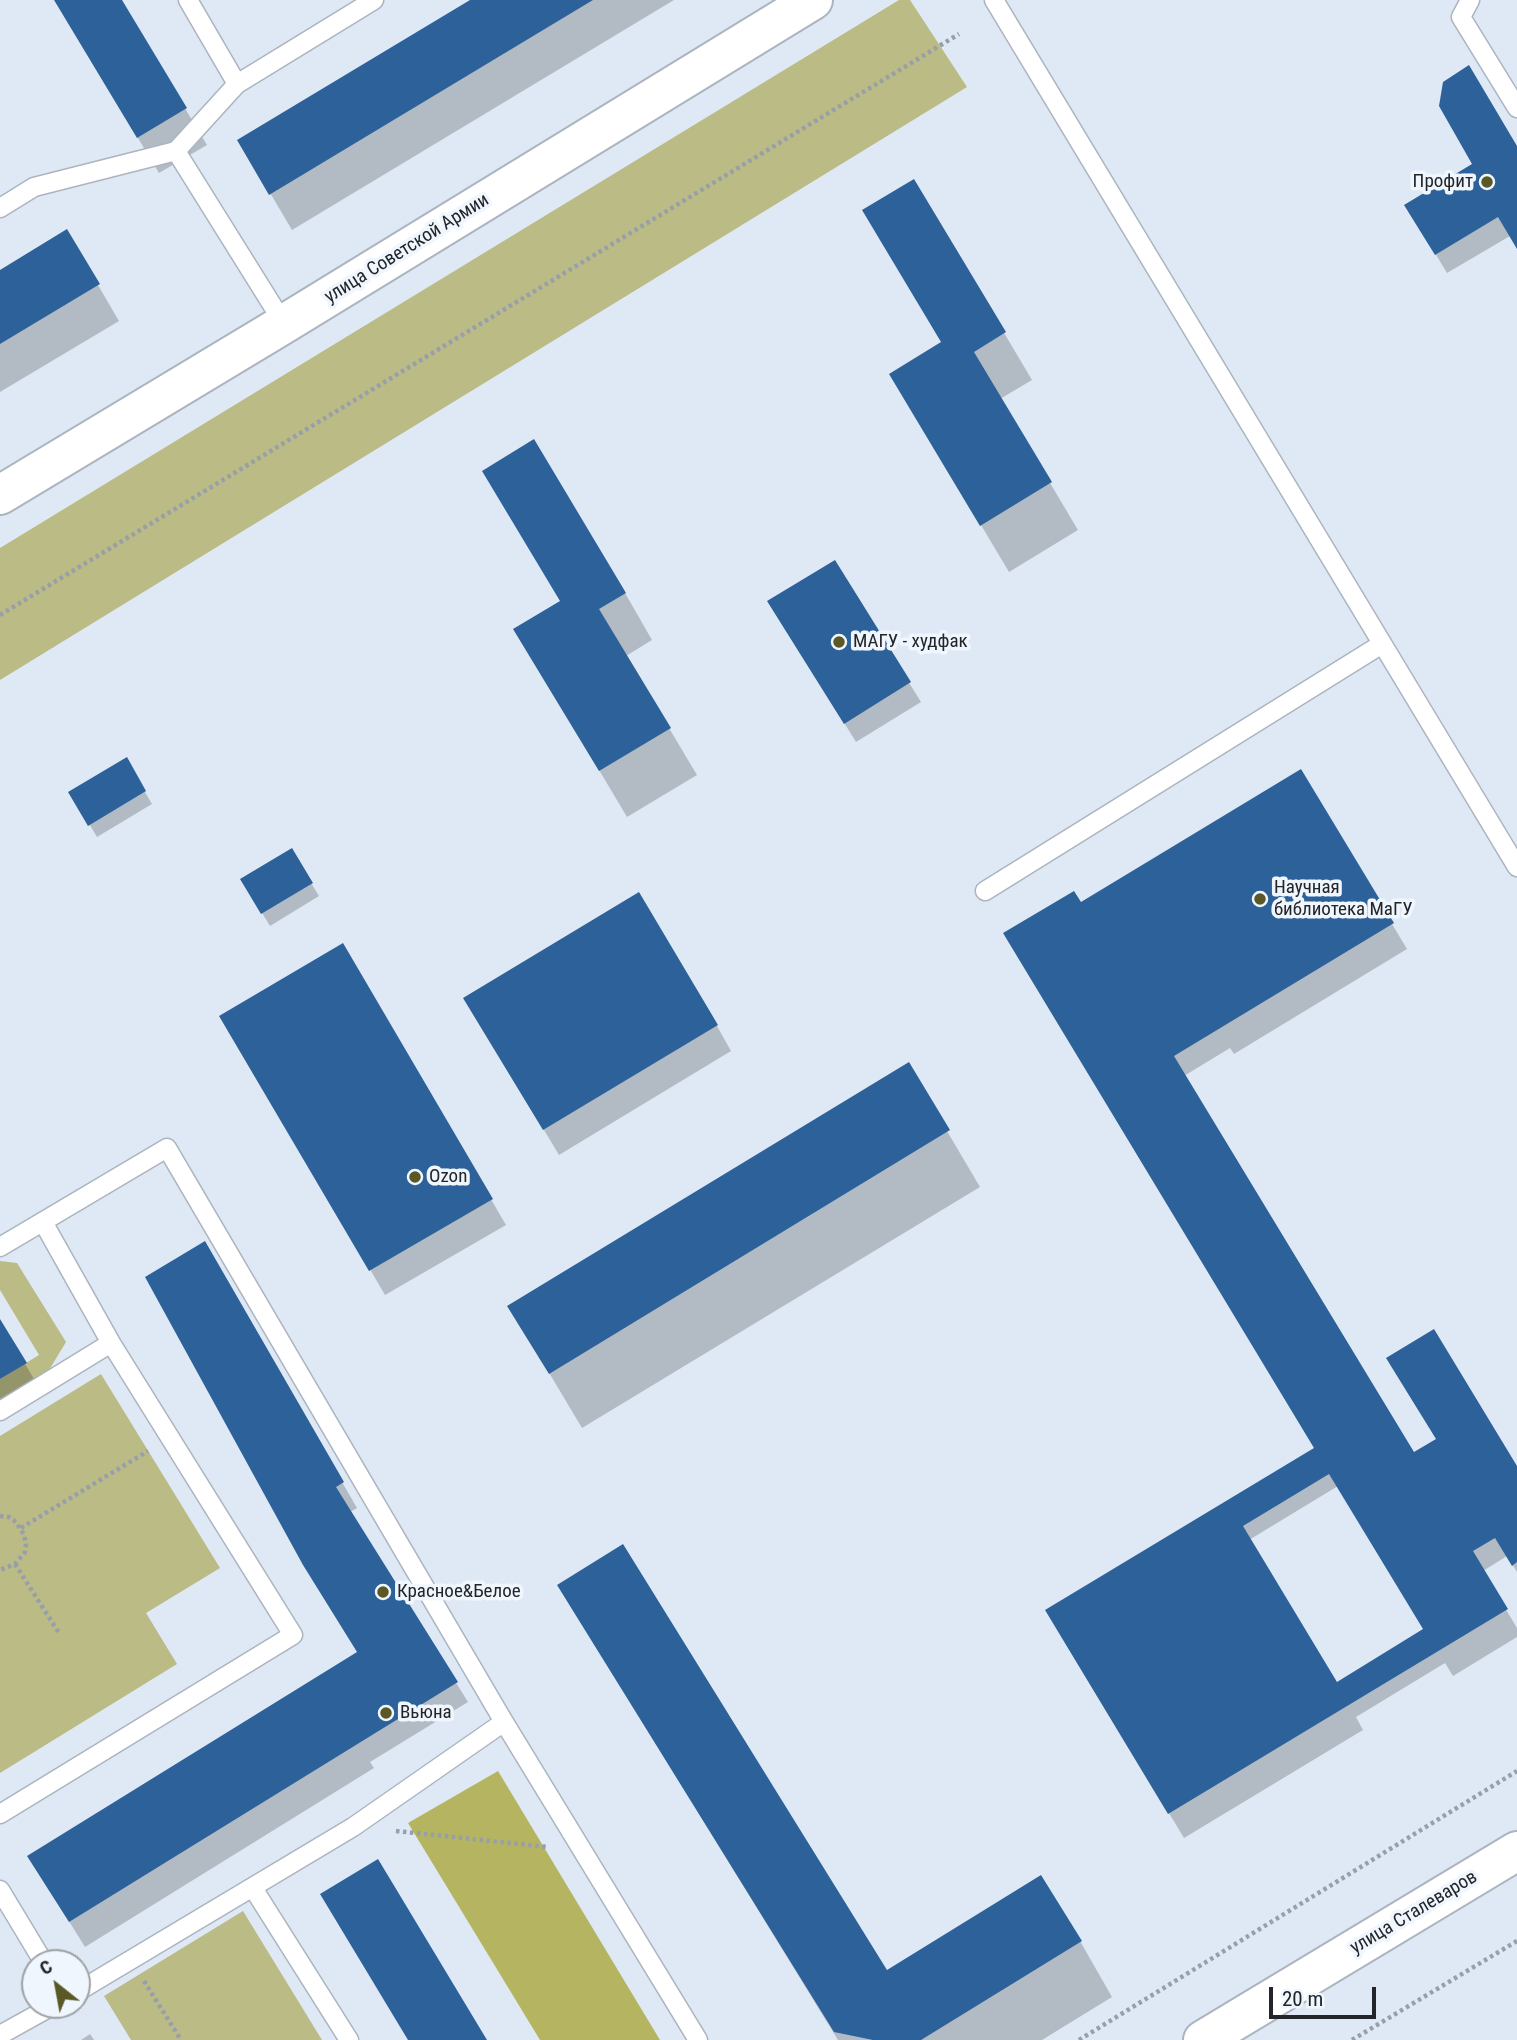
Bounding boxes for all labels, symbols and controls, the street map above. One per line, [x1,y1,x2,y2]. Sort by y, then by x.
place label: Профит [1413,171,1473,193]
marker: Профит [1479,174,1495,190]
street label: улица Советской Армии [321,189,493,309]
place label: МАГУ - худфак [853,631,968,653]
marker: МАГУ - худфак [831,634,847,650]
place label: Научная библиотека МаГУ [1274,877,1413,921]
marker: Научная библиотека МаГУ [1252,891,1268,907]
place label: Ozon [429,1166,467,1188]
marker: Ozon [407,1169,423,1185]
place label: Красное&Белое [397,1581,521,1603]
marker: Красное&Белое [375,1584,391,1600]
place label: Вьюна [400,1702,452,1724]
marker: Вьюна [378,1705,394,1721]
street label: улица Сталеваров [1346,1866,1482,1960]
north arrow [21,1949,91,2019]
text: С [35,1955,57,1980]
scale bar [1272,1974,1379,2018]
text: 20 m [1282,1987,1323,2011]

